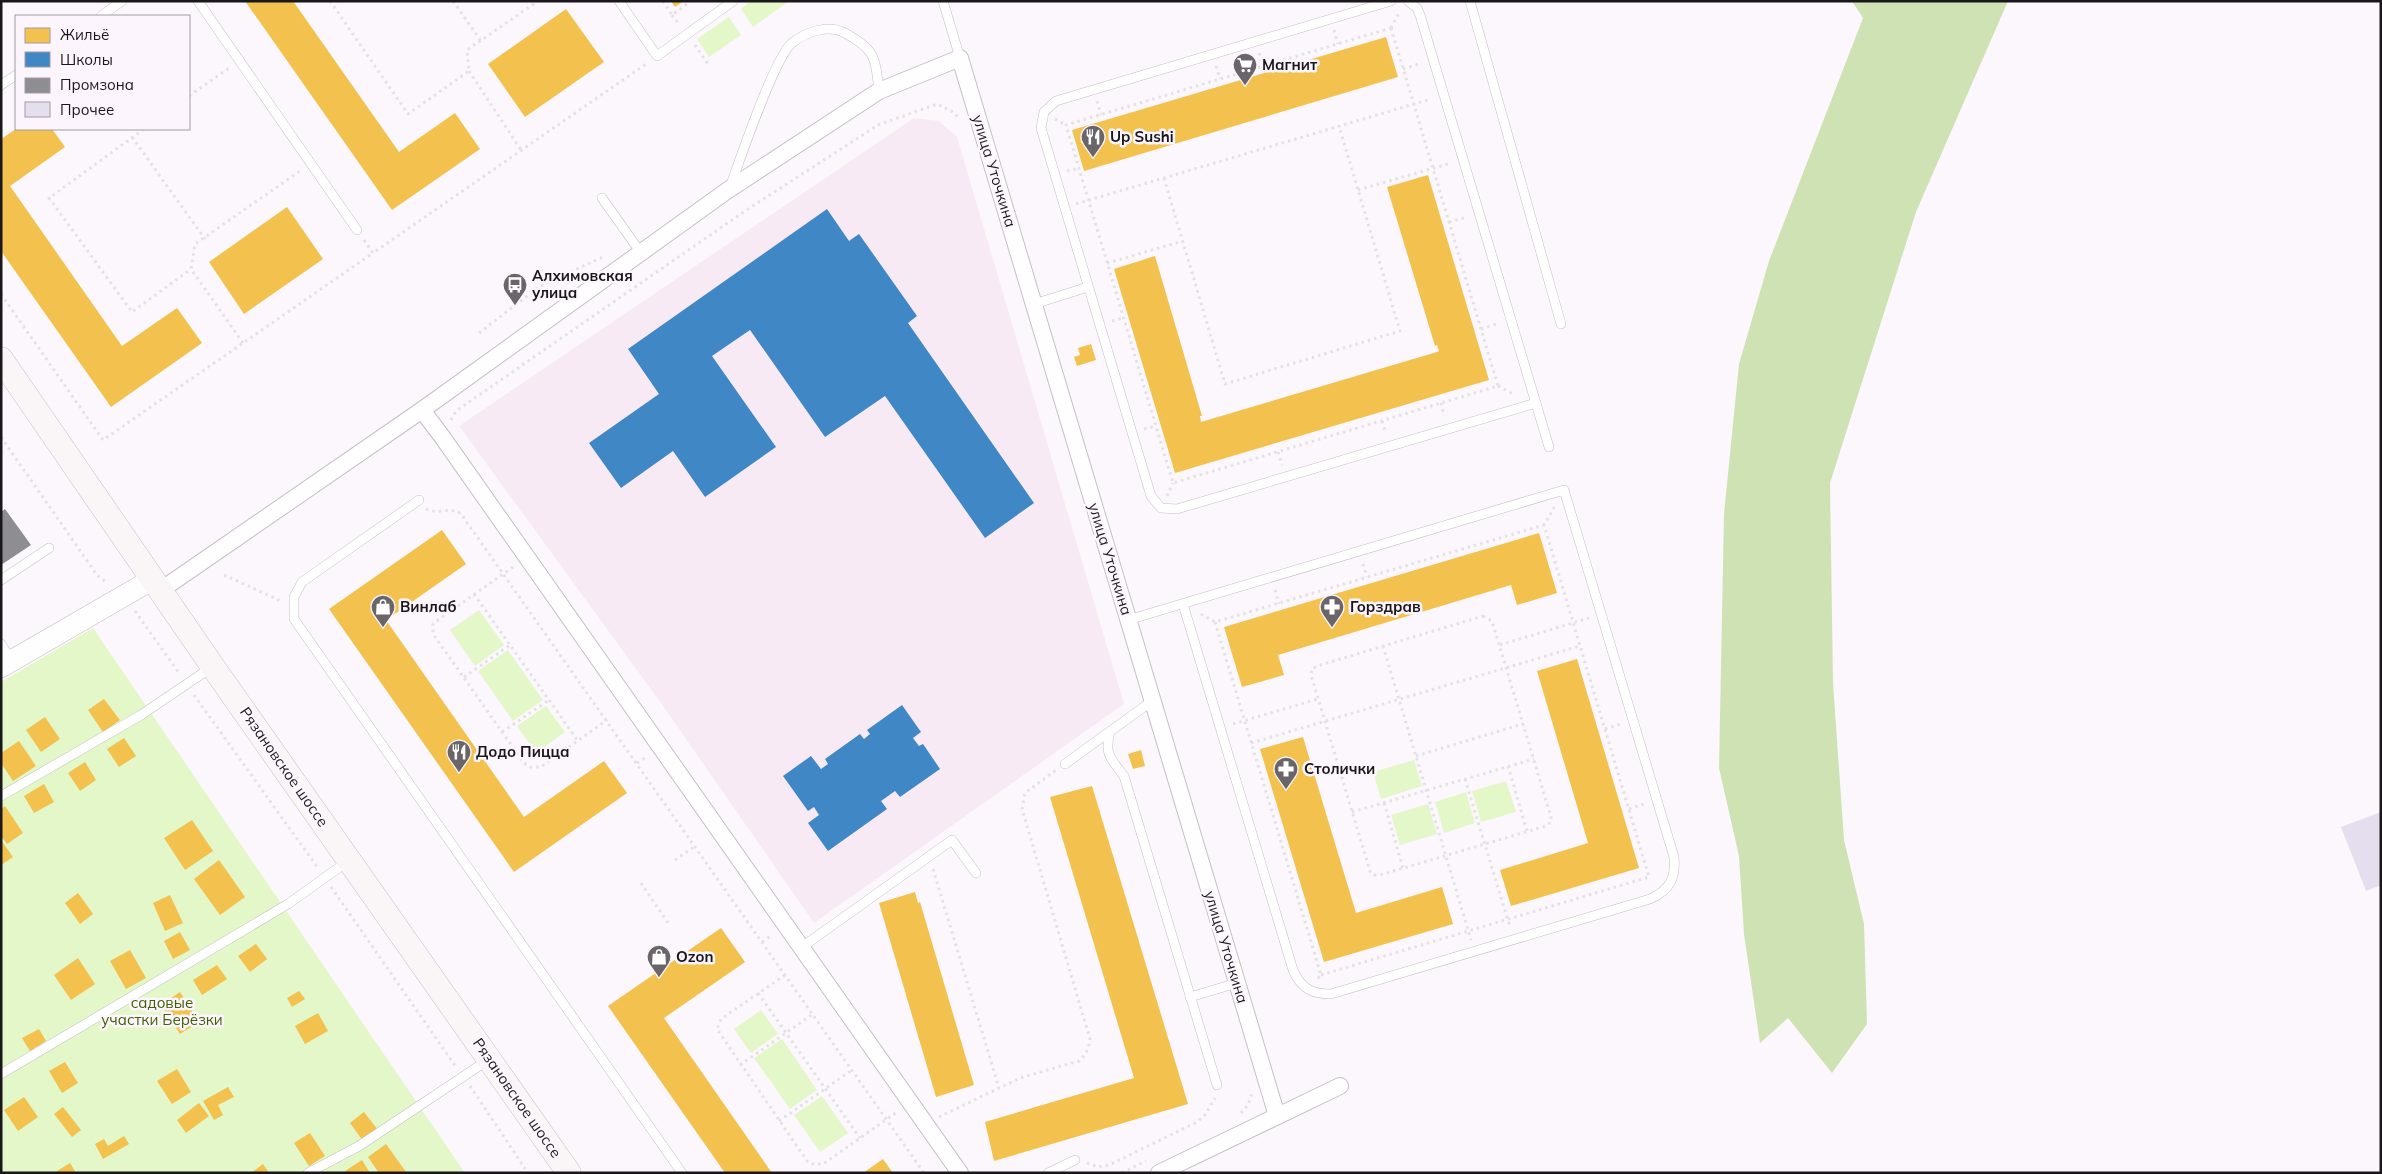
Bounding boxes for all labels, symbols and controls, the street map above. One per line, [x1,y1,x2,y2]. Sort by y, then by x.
legend [15,15,190,130]
text: Жильё [60,25,109,44]
text: Школы [60,50,113,69]
supermarket icon: Магнит [1232,52,1258,86]
place label: Магнит [1262,55,1318,74]
text: Промзона [60,75,134,94]
text: Прочее [60,100,114,119]
street label: улица Уточкина [968,112,1021,229]
restaurant icon: Up Sushi [1080,124,1106,158]
place label: Up Sushi [1110,127,1174,146]
place label: Алхимовская улица [532,266,633,302]
bus stop icon: Алхимовская улица [502,272,528,306]
street label: улица Уточкина [1084,500,1137,617]
shop icon: Винлаб [370,594,396,628]
pharmacy icon: Горздрав [1319,594,1345,628]
place label: Винлаб [400,597,457,616]
place label: Горздрав [1350,597,1421,616]
street label: Рязановское шоссе [236,703,333,830]
restaurant icon: Додо Пицца [446,739,472,773]
place label: Додо Пицца [476,742,569,761]
pharmacy icon: Столички [1273,756,1299,790]
place label: Столички [1304,759,1375,778]
street label: улица Уточкина [1200,888,1253,1005]
shop icon: Ozon [646,944,672,978]
place label: Ozon [676,947,713,966]
park label: садовые участки Берёзки [101,993,223,1029]
street label: Рязановское шоссе [469,1034,566,1161]

